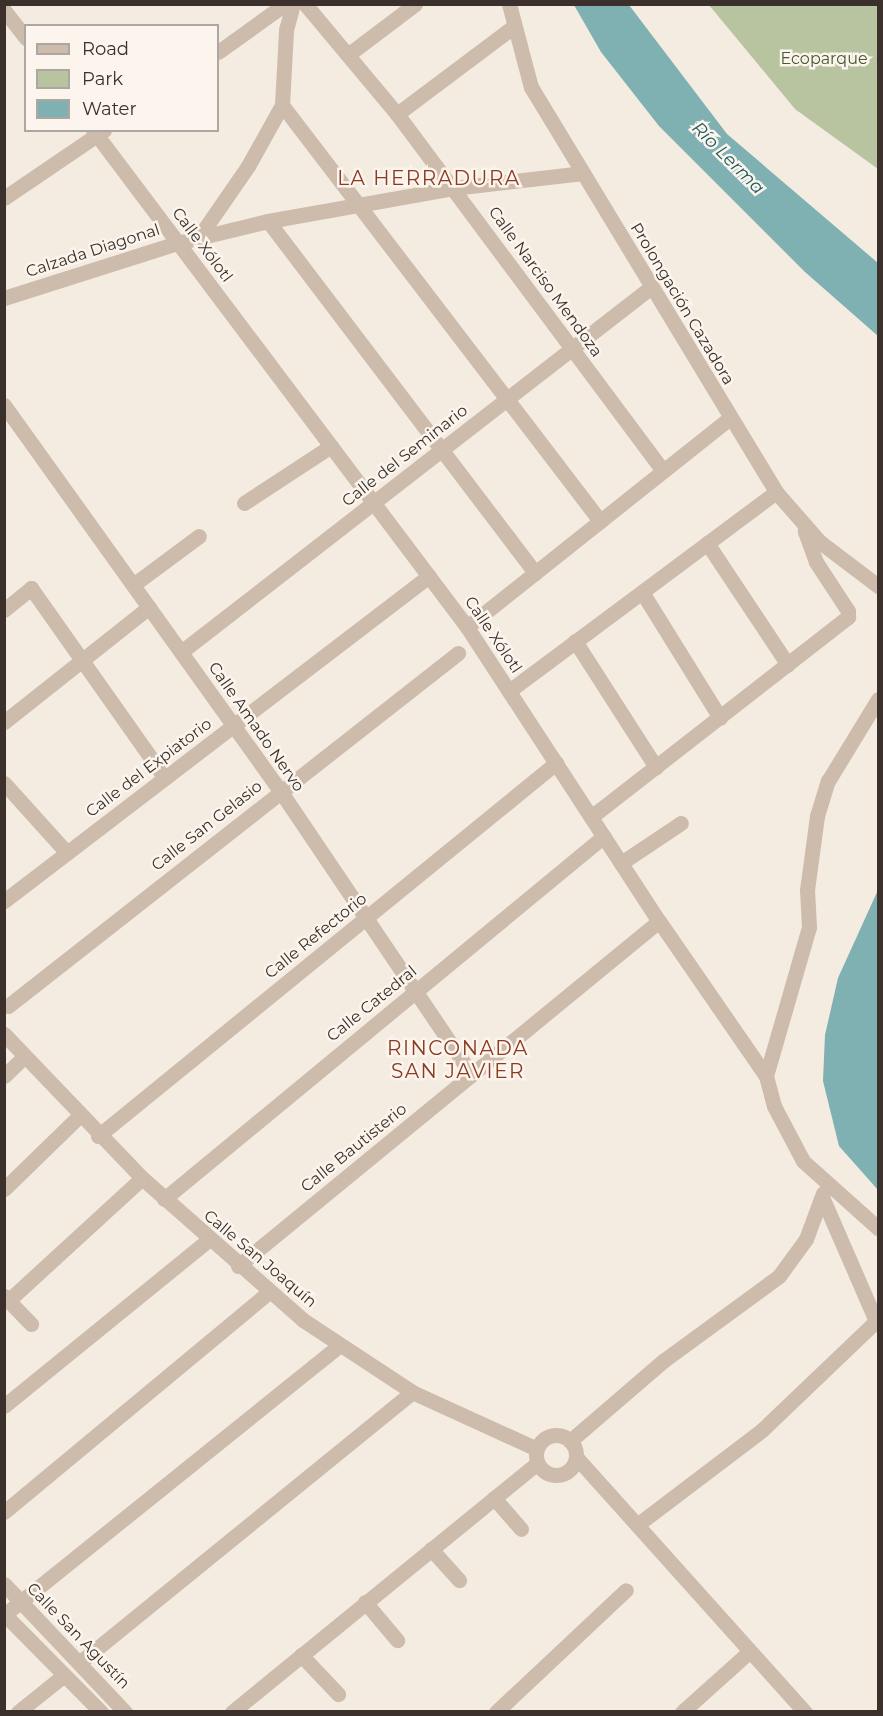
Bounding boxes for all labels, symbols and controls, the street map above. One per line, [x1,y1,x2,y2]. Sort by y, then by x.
legend [24,24,219,132]
text: Road [82,38,129,60]
park label: Ecoparque [780,49,868,69]
text: Park [82,68,123,90]
text: Water [82,98,137,120]
water label: Río Lerma [687,117,769,199]
district label: LA HERRADURA [337,166,521,190]
street label: Calle Narciso Mendoza [484,203,606,361]
street label: Calle Xólotl [168,204,236,286]
street label: Calzada Diagonal [24,220,162,282]
street label: Prolongación Cazadora [626,220,738,388]
street label: Calle del Seminario [338,401,472,511]
street label: Calle Xólotl [460,593,526,677]
street label: Calle Amado Nervo [204,658,308,796]
street label: Calle del Expiatorio [82,714,216,822]
street label: Calle San Gelasio [148,777,266,875]
street label: Calle Refectorio [261,889,371,983]
street label: Calle Catedral [323,962,421,1046]
district label: RINCONADA SAN JAVIER [387,1036,529,1083]
street label: Calle Bautisterio [297,1099,411,1197]
street label: Calle San Joaquín [200,1206,320,1312]
street label: Calle San Agustín [22,1579,134,1693]

